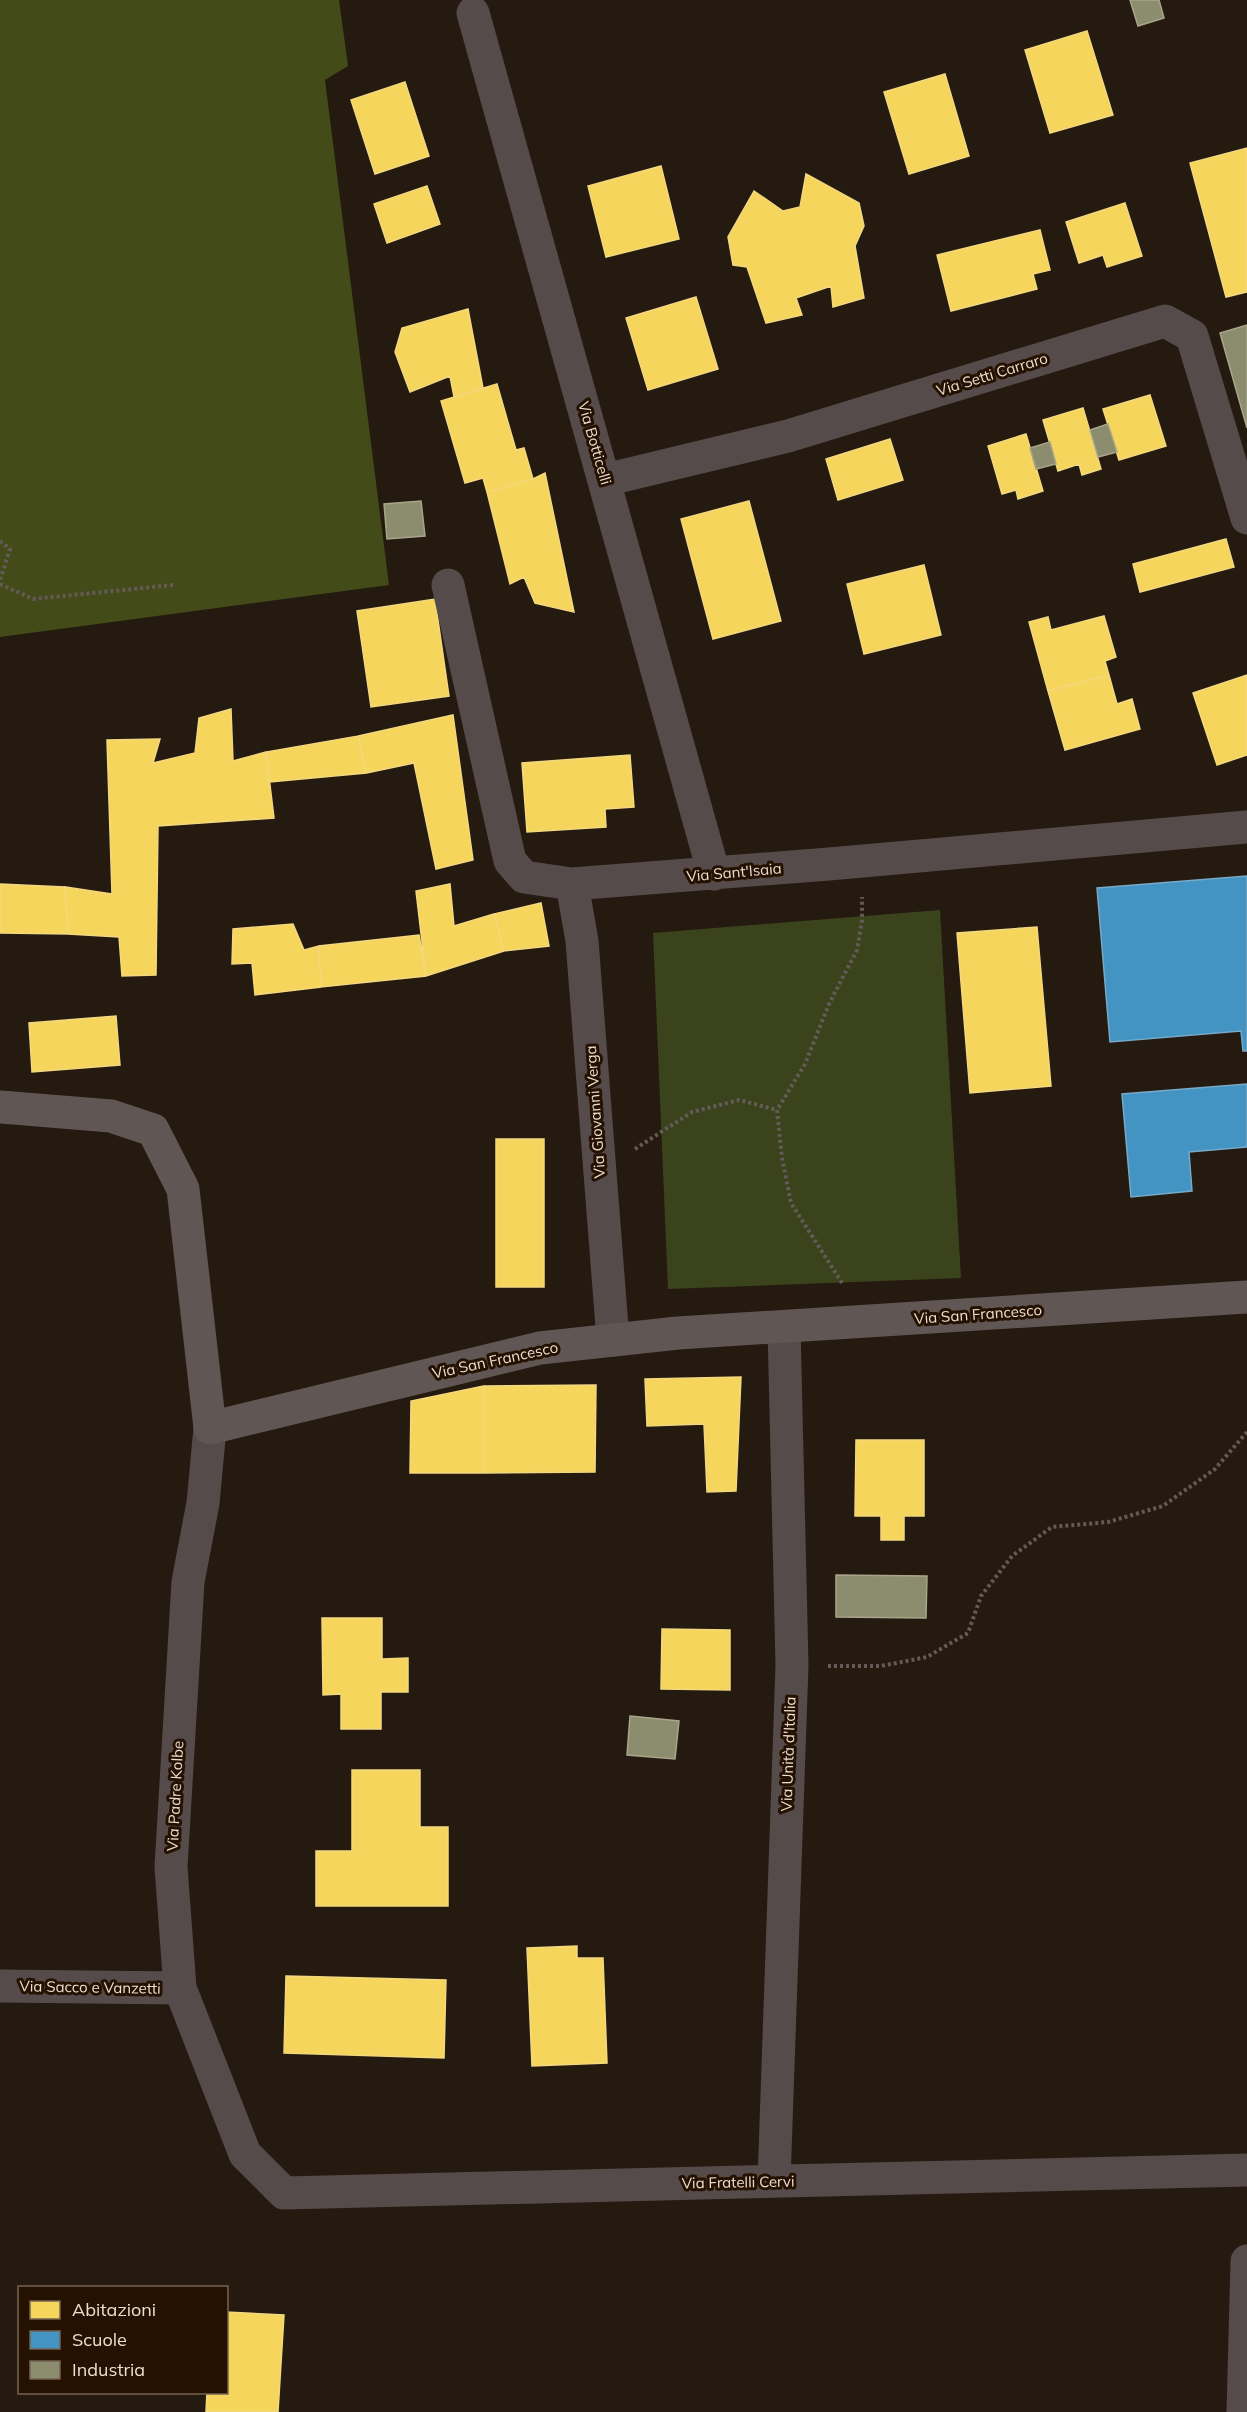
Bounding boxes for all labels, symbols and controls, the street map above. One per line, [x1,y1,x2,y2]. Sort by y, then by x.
street label: Via Setti Carraro [934,348,1050,400]
street label: Via Botticelli [574,399,616,487]
street label: Via Sant'Isaia [686,858,782,886]
street label: Via Giovanni Verga [581,1045,609,1179]
street label: Via San Francesco [913,1300,1043,1328]
street label: Via San Francesco [430,1337,560,1383]
street label: Via Unità d'Italia [776,1696,800,1812]
street label: Via Padre Kolbe [163,1740,187,1852]
street label: Via Sacco e Vanzetti [19,1976,161,1998]
street label: Via Fratelli Cervi [681,2172,795,2192]
legend [18,2286,228,2394]
text: Abitazioni [72,2298,156,2321]
text: Scuole [72,2328,127,2351]
text: Industria [72,2358,145,2381]

